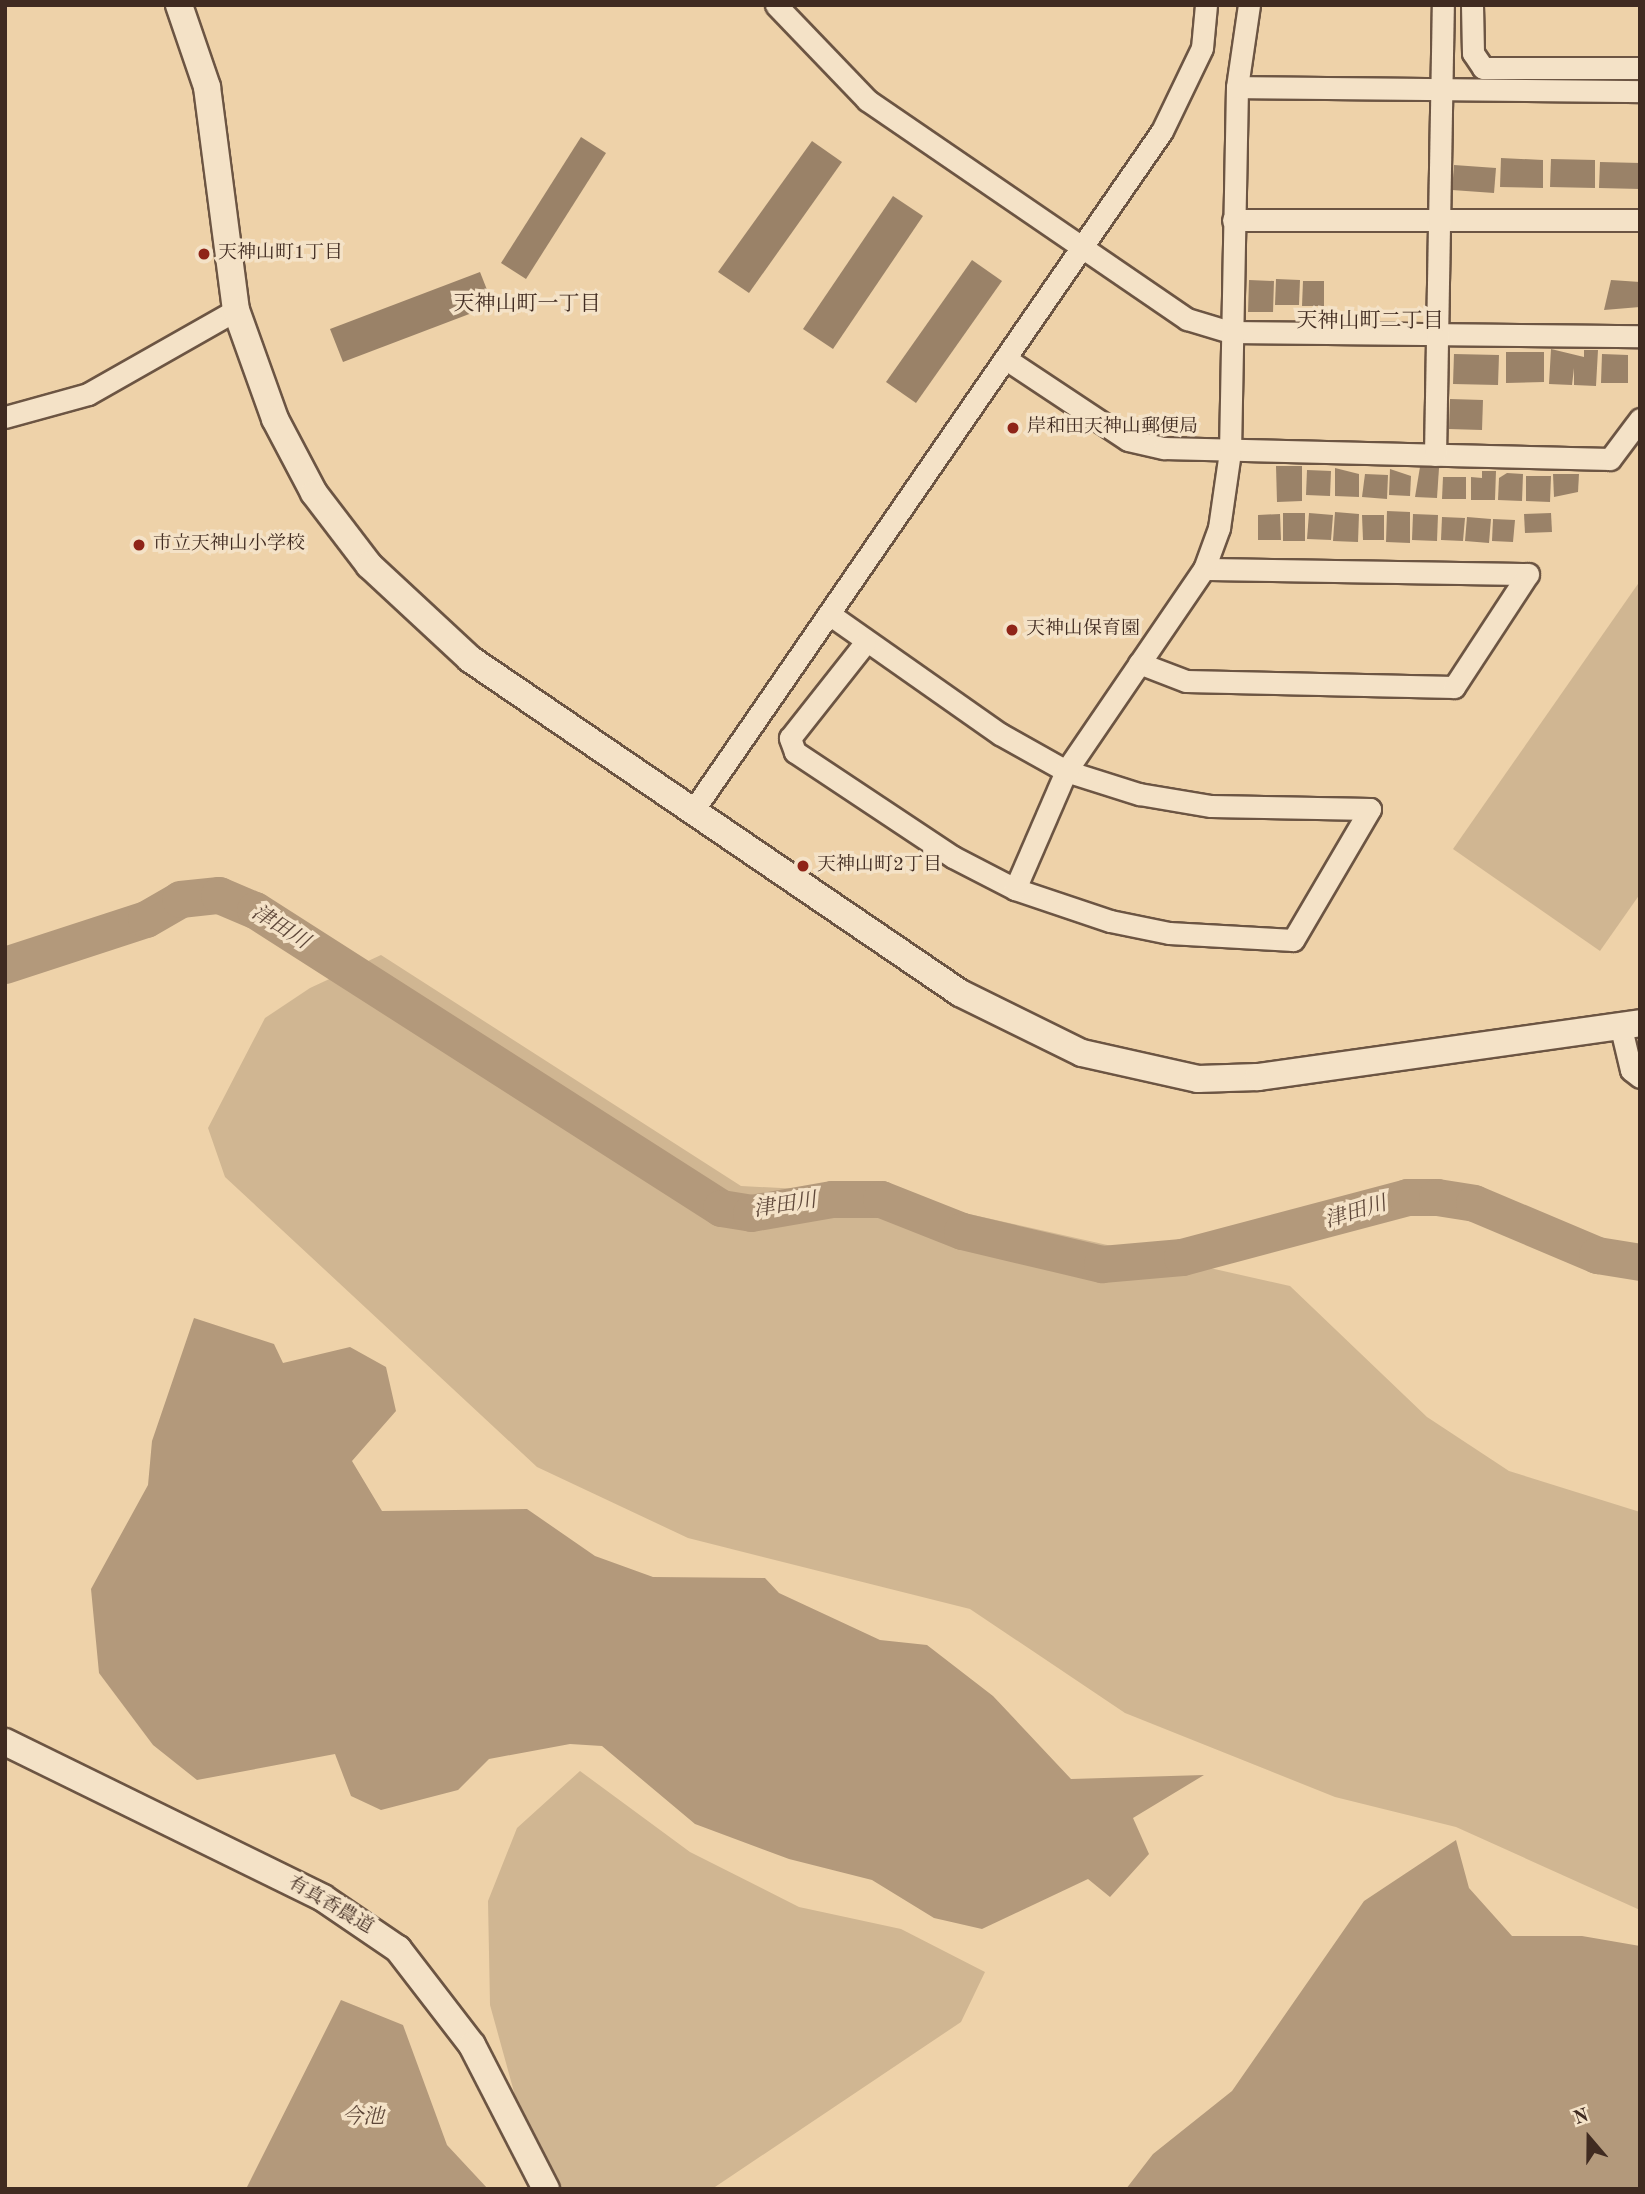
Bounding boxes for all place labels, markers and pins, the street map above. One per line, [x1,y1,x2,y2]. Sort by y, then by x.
place label: 天神山町1丁目 [218,243,343,265]
marker: 天神山町1丁目 [196,246,212,262]
place label: 岸和田天神山郵便局 [1027,417,1198,439]
marker: 岸和田天神山郵便局 [1005,420,1021,436]
place label: 市立天神山小学校 [153,534,305,556]
marker: 市立天神山小学校 [131,537,147,553]
place label: 天神山保育園 [1026,619,1140,641]
marker: 天神山保育園 [1004,622,1020,638]
place label: 天神山町2丁目 [817,855,942,877]
marker: 天神山町2丁目 [795,858,811,874]

